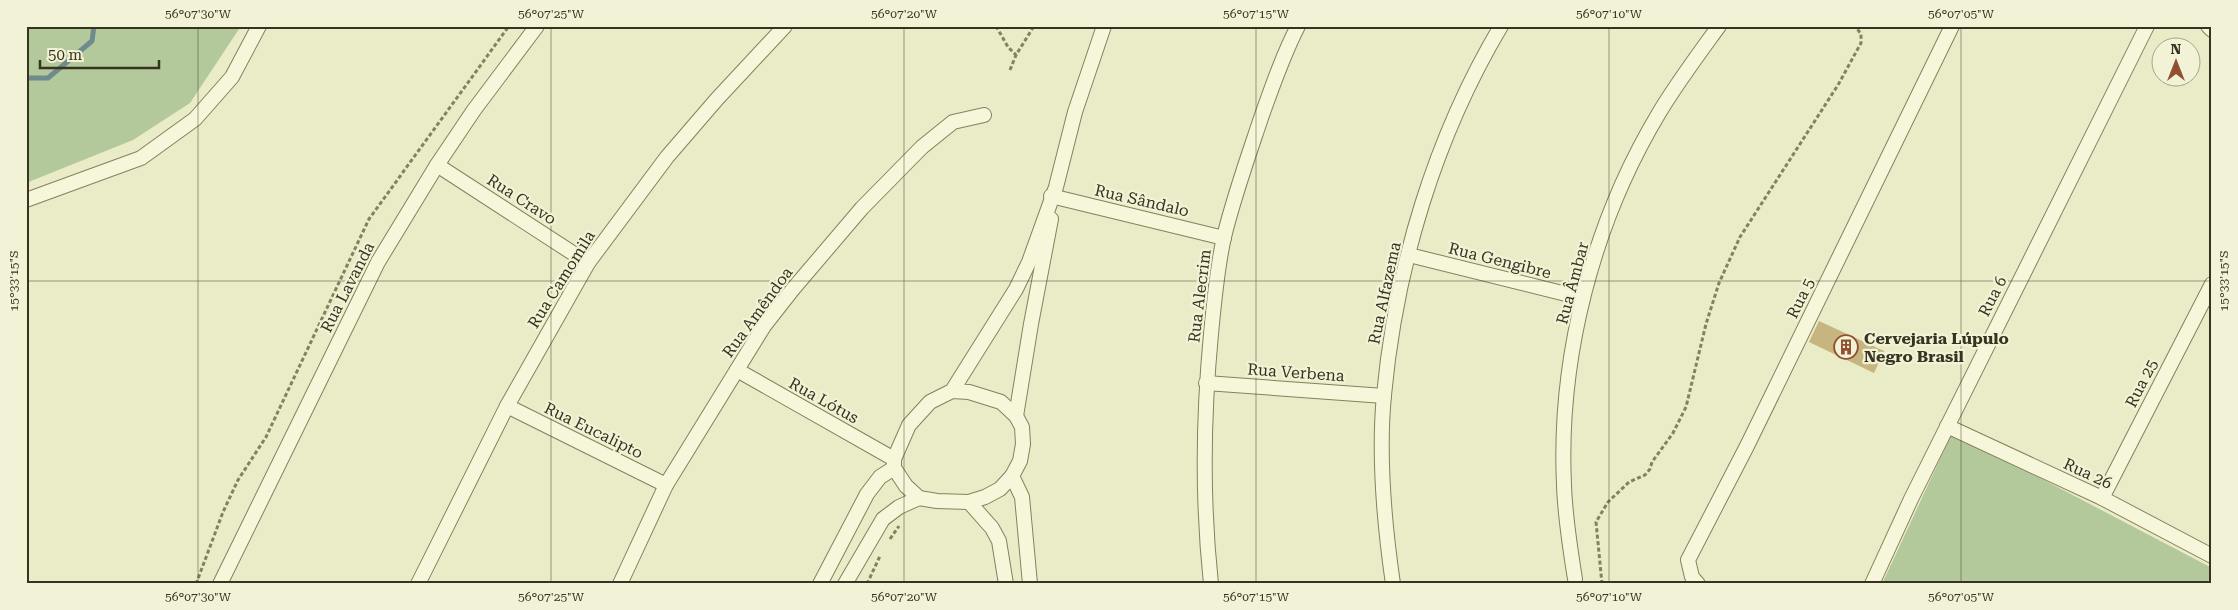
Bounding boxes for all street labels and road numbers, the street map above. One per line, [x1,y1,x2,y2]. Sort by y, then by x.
street label: Rua Cravo [484,170,560,229]
street label: Rua Sândalo [1093,180,1191,221]
street label: Rua Camomila [524,227,599,332]
street label: Rua Lavanda [317,239,378,336]
street label: Rua Gengibre [1447,239,1553,282]
street label: Rua Âmbar [1552,239,1593,326]
street label: Rua Alfazema [1364,240,1405,346]
street label: Rua Alecrim [1184,248,1215,344]
street label: Rua Amêndoa [718,263,797,361]
street label: Rua 6 [1974,273,2011,319]
street label: Rua 5 [1783,275,1818,321]
street label: Rua 25 [2121,356,2162,410]
street label: Rua Verbena [1247,360,1345,385]
street label: Rua Lótus [786,373,862,428]
street label: Rua Eucalipto [541,398,646,463]
street label: Rua 26 [2060,454,2115,493]

